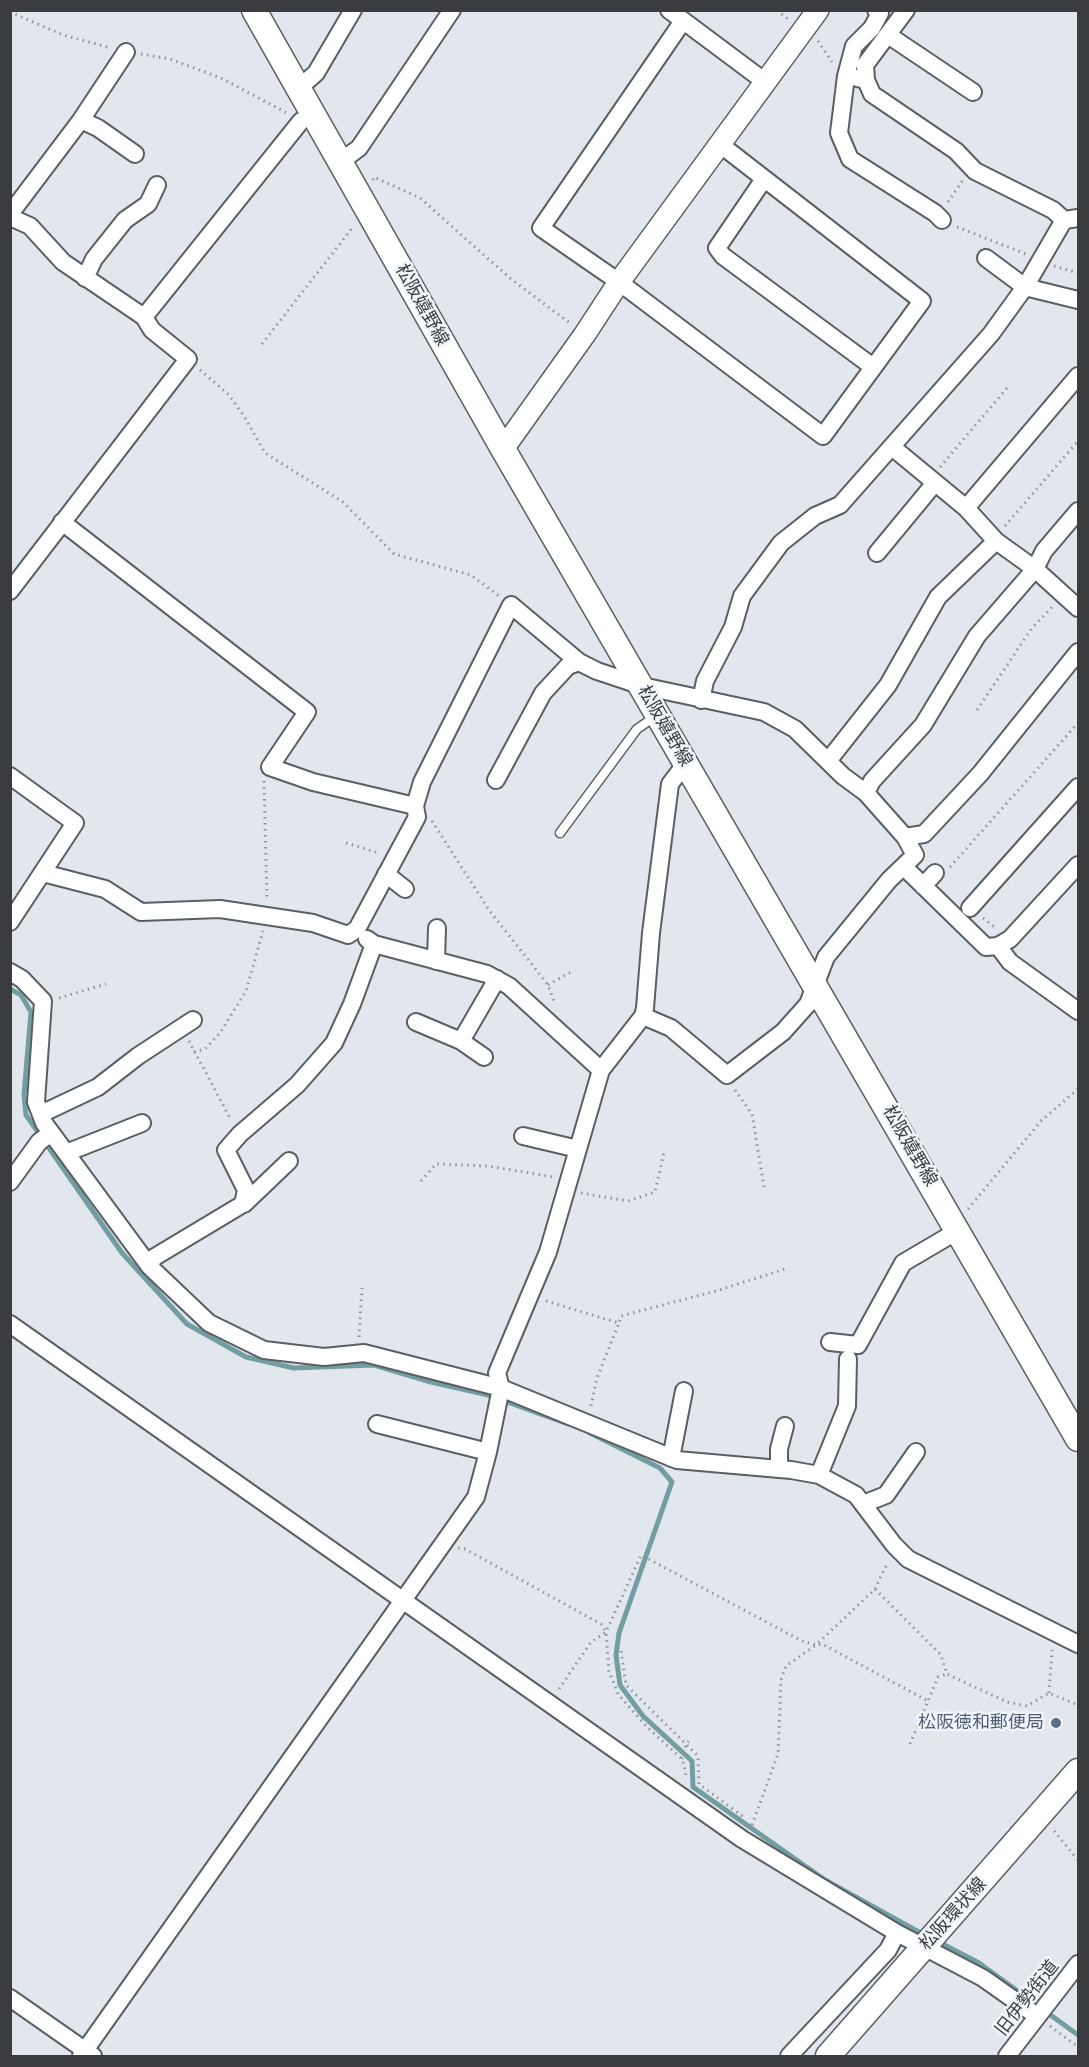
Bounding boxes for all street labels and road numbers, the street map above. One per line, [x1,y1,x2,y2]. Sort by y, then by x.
street label: 松阪嬉野線 [391,260,453,350]
street label: 松阪嬉野線 [633,682,697,770]
street label: 松阪嬉野線 [878,1102,942,1190]
street label: 松阪環状線 [915,1873,991,1955]
street label: 旧伊勢街道 [991,1956,1063,2040]

